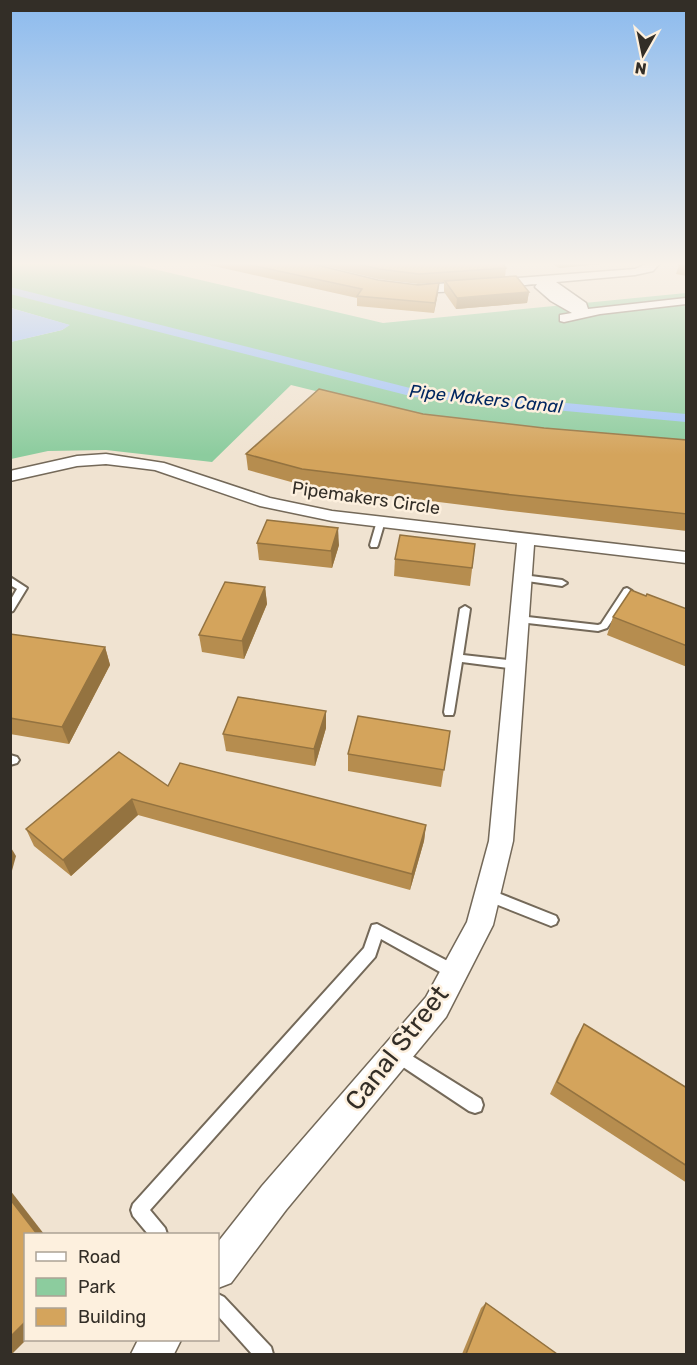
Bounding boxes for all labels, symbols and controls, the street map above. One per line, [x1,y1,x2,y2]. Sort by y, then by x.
north arrow [613,24,673,84]
text: N [634,58,648,79]
water label: Pipe Makers Canal [408,380,564,418]
street label: Pipemakers Circle [290,477,442,519]
street label: Canal Street [339,979,455,1117]
legend [24,1233,219,1341]
text: Road [78,1246,121,1268]
text: Park [78,1276,116,1298]
text: Building [78,1306,146,1328]

